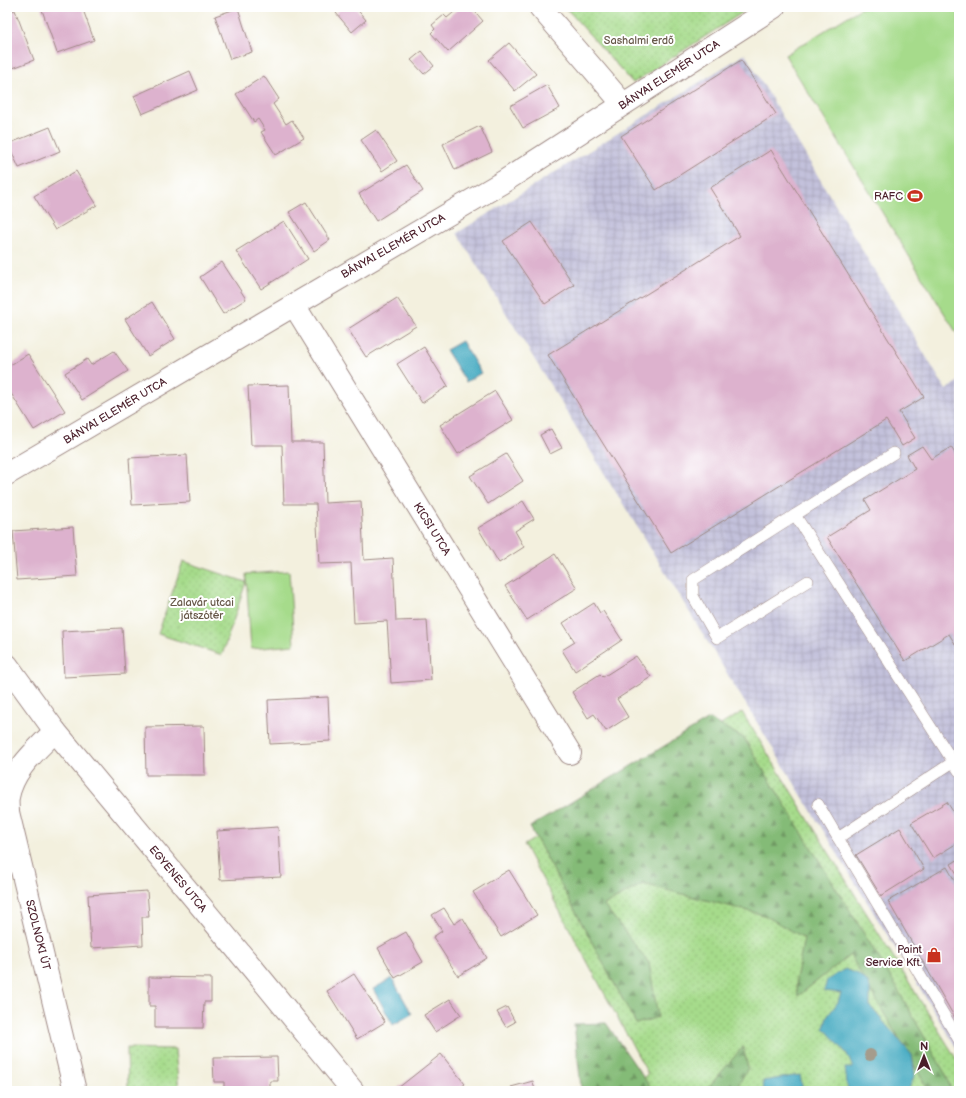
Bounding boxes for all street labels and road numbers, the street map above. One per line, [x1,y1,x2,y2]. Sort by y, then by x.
street label: BÁNYAI ELEMÉR UTCA [615,36,722,113]
street label: BÁNYAI ELEMÉR UTCA [338,210,448,281]
street label: BÁNYAI ELEMÉR UTCA [61,374,169,447]
street label: KICSI UTCA [411,500,454,558]
street label: EGYENES UTCA [146,843,210,915]
street label: SZOLNOKI ÚT [23,898,54,972]

